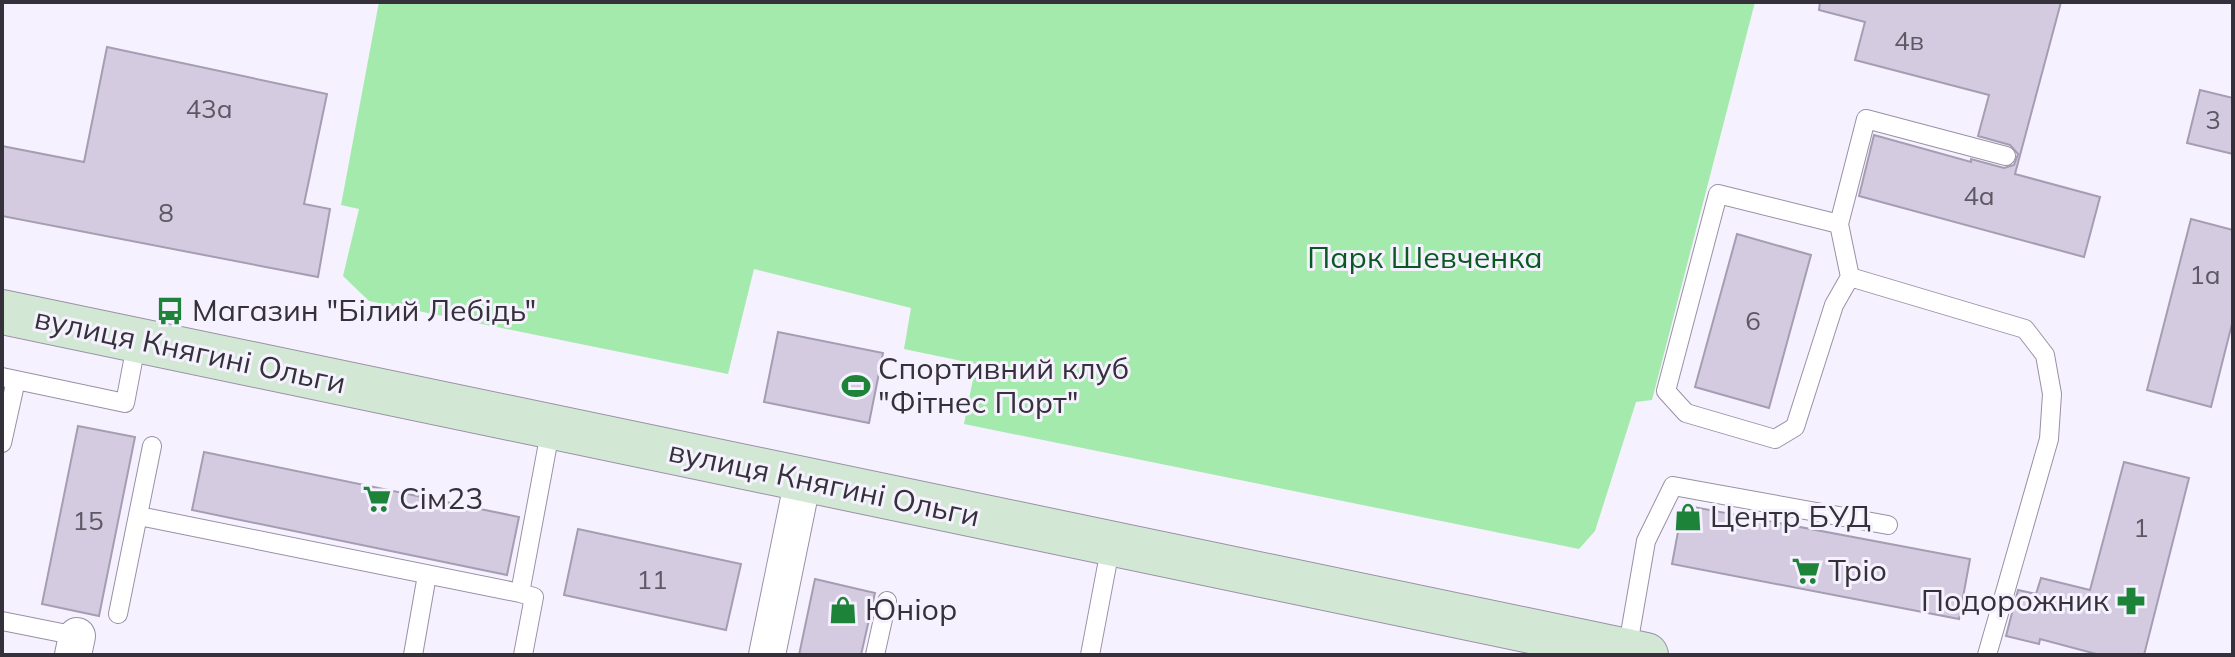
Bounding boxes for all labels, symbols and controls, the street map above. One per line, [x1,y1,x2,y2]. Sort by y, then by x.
house number: 4в [1894,24,1924,57]
house number: 43а [185,92,233,125]
house number: 3 [2205,103,2221,136]
house number: 4а [1963,179,1995,212]
house number: 8 [158,196,174,229]
park label: Парк Шевченка [1307,238,1543,276]
house number: 1а [2189,258,2221,291]
place label: Магазин "Білий Лебідь" [192,291,536,329]
bus stop icon: Магазин "Білий Лебідь" [155,296,185,326]
street label: вулиця Княгині Ольги [31,298,349,402]
house number: 6 [1745,304,1761,337]
place label: Спортивний клуб "Фітнес Порт" [878,349,1129,421]
sports icon: Спортивний клуб "Фітнес Порт" [841,371,871,401]
street label: вулиця Княгині Ольги [665,431,983,535]
place label: Сім23 [399,479,483,517]
supermarket icon: Сім23 [362,484,392,514]
place label: Центр БУД [1710,497,1871,535]
shop icon: Центр БУД [1673,502,1703,532]
house number: 15 [72,504,104,537]
house number: 1 [2133,511,2149,544]
place label: Тріо [1828,551,1887,589]
supermarket icon: Тріо [1791,556,1821,586]
house number: 11 [636,563,668,596]
place label: Подорожник [1921,581,2110,619]
pharmacy icon: Подорожник [2116,586,2146,616]
place label: Юніор [865,590,957,628]
shop icon: Юніор [828,595,858,625]

